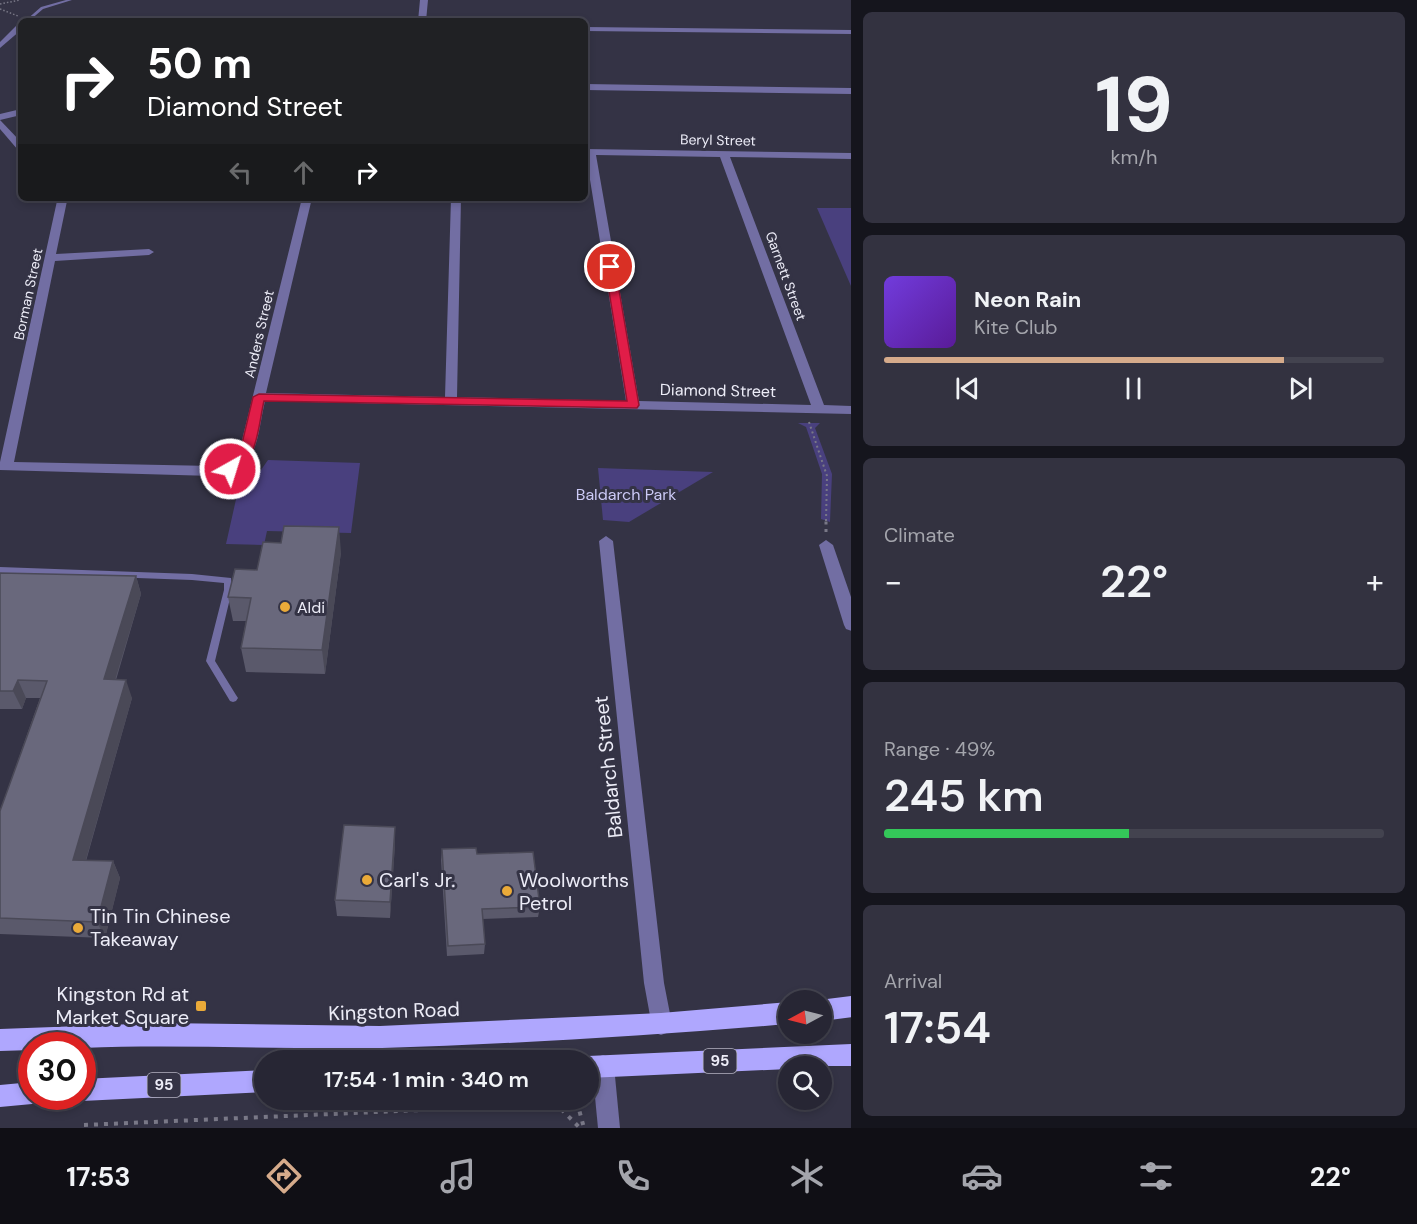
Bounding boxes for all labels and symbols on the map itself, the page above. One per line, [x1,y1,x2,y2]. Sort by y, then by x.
street label: Beryl Street [680,130,756,150]
street label: Garnett Street [762,229,810,323]
pin [584,241,635,292]
street label: Borman Street [9,246,47,342]
street label: Anders Street [240,288,278,380]
street label: Diamond Street [660,379,776,402]
position arrow [198,437,262,501]
park label: Baldarch Park [576,484,676,505]
place label: Aldi [297,597,325,618]
marker: Aldi [278,600,292,614]
street label: Baldarch Street [588,694,628,839]
place label: Carl's Jr. [379,867,455,893]
place label: Woolworths Petrol [519,867,629,916]
marker: Carl's Jr. [360,873,374,887]
marker: Woolworths Petrol [500,884,514,898]
place label: Tin Tin Chinese Takeaway [90,903,231,952]
marker: Tin Tin Chinese Takeaway [71,921,85,935]
place label: Kingston Rd at Market Square [56,981,189,1030]
north arrow [778,990,832,1044]
street label: Kingston Road [328,996,460,1026]
marker: Kingston Rd at Market Square [194,999,208,1013]
speed limit sign: 30 [18,1032,96,1110]
road number: 95 [704,1049,736,1073]
road number: 95 [148,1073,180,1097]

